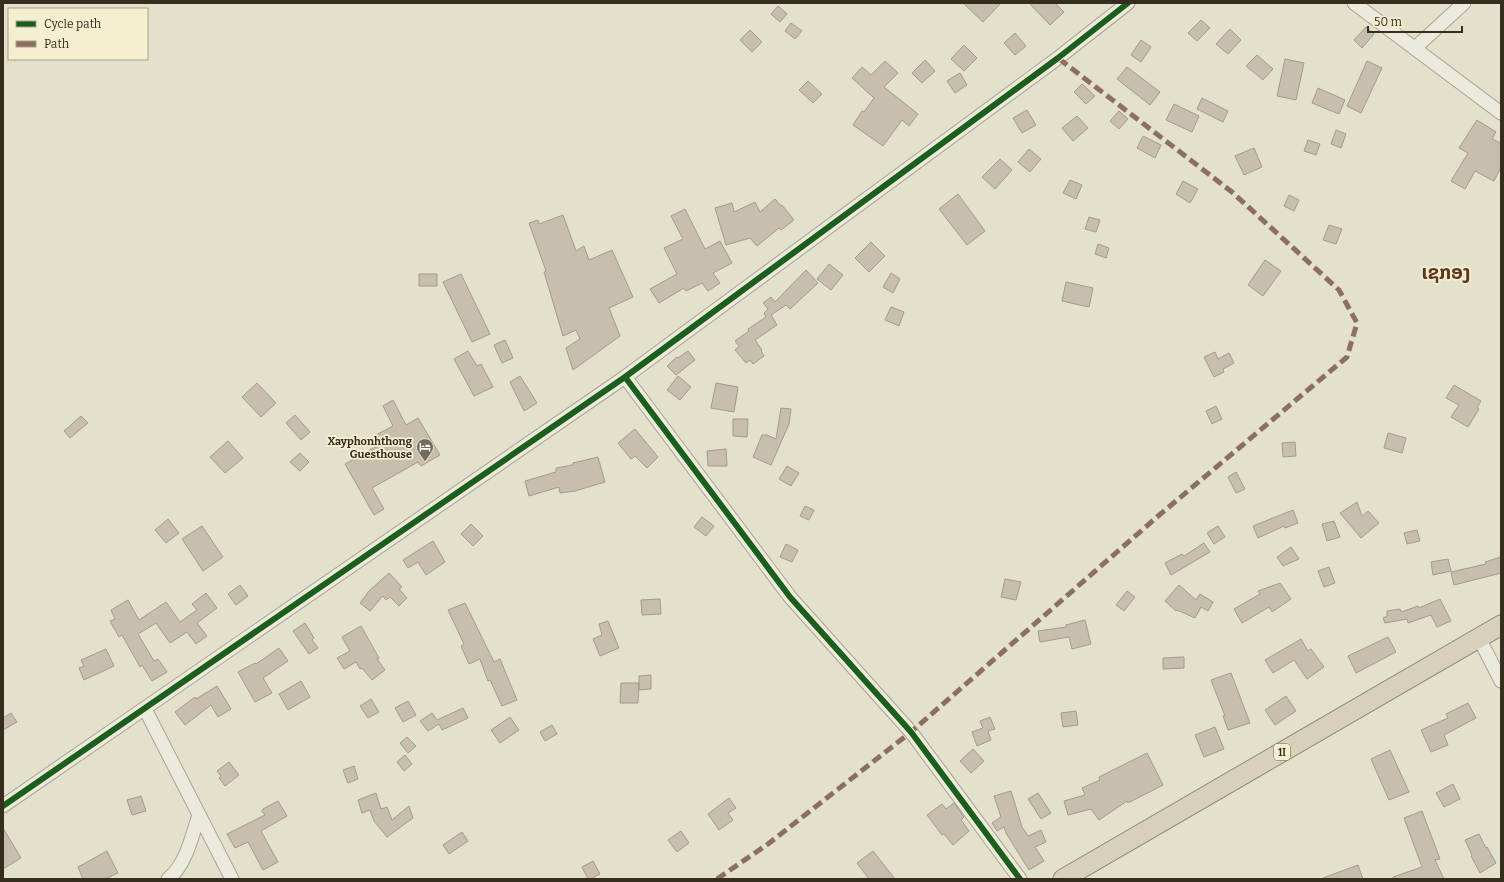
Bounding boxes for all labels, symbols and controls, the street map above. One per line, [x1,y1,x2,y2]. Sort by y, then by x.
legend [8,8,148,60]
scale bar [1368,8,1462,34]
text: 50 m [1374,15,1403,29]
text: Cycle path [44,17,102,31]
text: Path [44,37,70,51]
district label: ເຊກອງ [1422,261,1470,284]
place label: Xayphonhthong Guesthouse [328,435,413,461]
hotel icon: Xayphonhthong Guesthouse [415,437,435,462]
road number: 1I [1274,744,1290,760]

